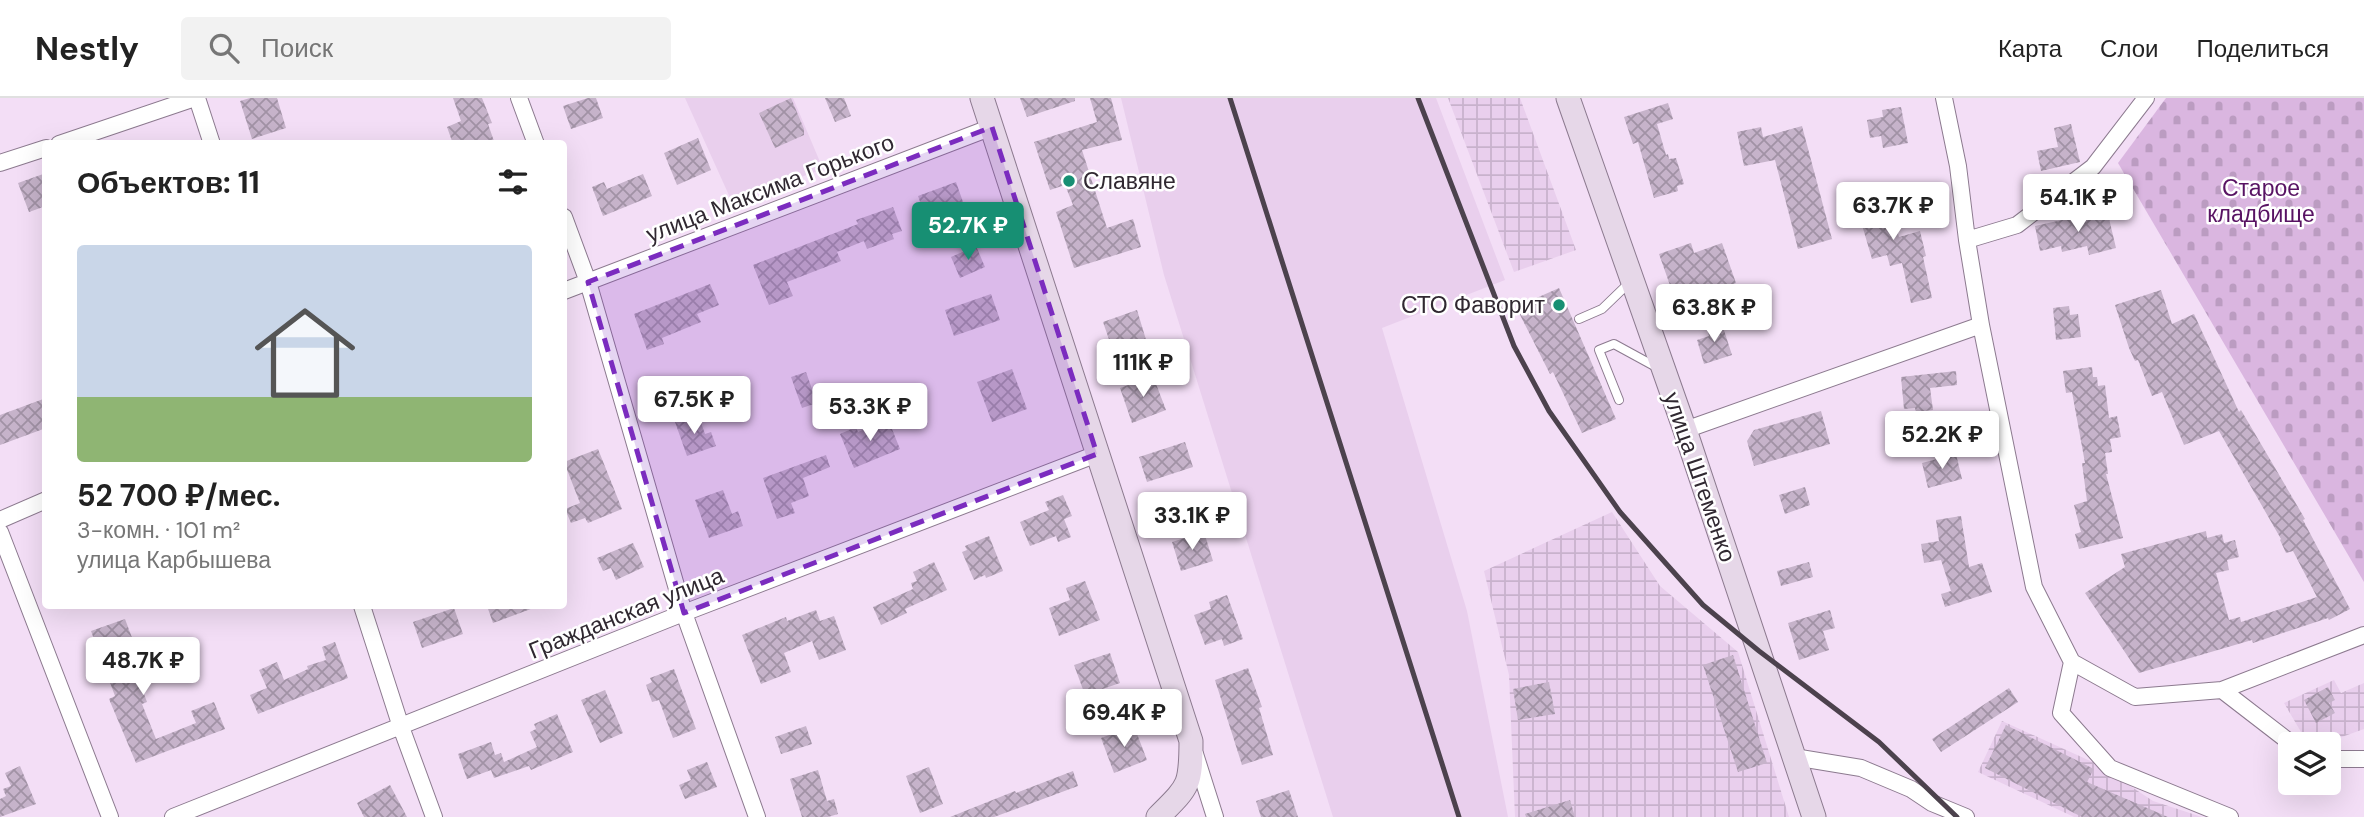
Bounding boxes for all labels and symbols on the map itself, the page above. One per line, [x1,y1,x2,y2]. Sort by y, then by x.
street label: улица Максима Горького [642,127,898,249]
place label: Славяне [1083,166,1176,196]
marker: Славяне [1061,173,1077,189]
park label: Старое кладбище [2207,173,2315,229]
pin: 54.1K ₽ [2013,174,2143,234]
pin: 63.7K ₽ [1828,183,1958,242]
pin: 52.7K ₽ [903,202,1033,262]
pin: 63.8K ₽ [1649,285,1779,344]
place label: СТО Фаворит [1401,290,1545,320]
marker: СТО Фаворит [1551,297,1567,313]
pin: 111K ₽ [1086,340,1200,399]
pin: 67.5K ₽ [629,376,759,436]
pin: 53.3K ₽ [805,384,935,443]
street label: улица Штеменко [1657,388,1743,566]
pin: 52.2K ₽ [1877,412,2007,471]
pin: 33.1K ₽ [1127,492,1257,552]
street label: Гражданская улица [524,560,728,666]
pin: 48.7K ₽ [78,638,208,697]
pin: 69.4K ₽ [1059,690,1189,749]

